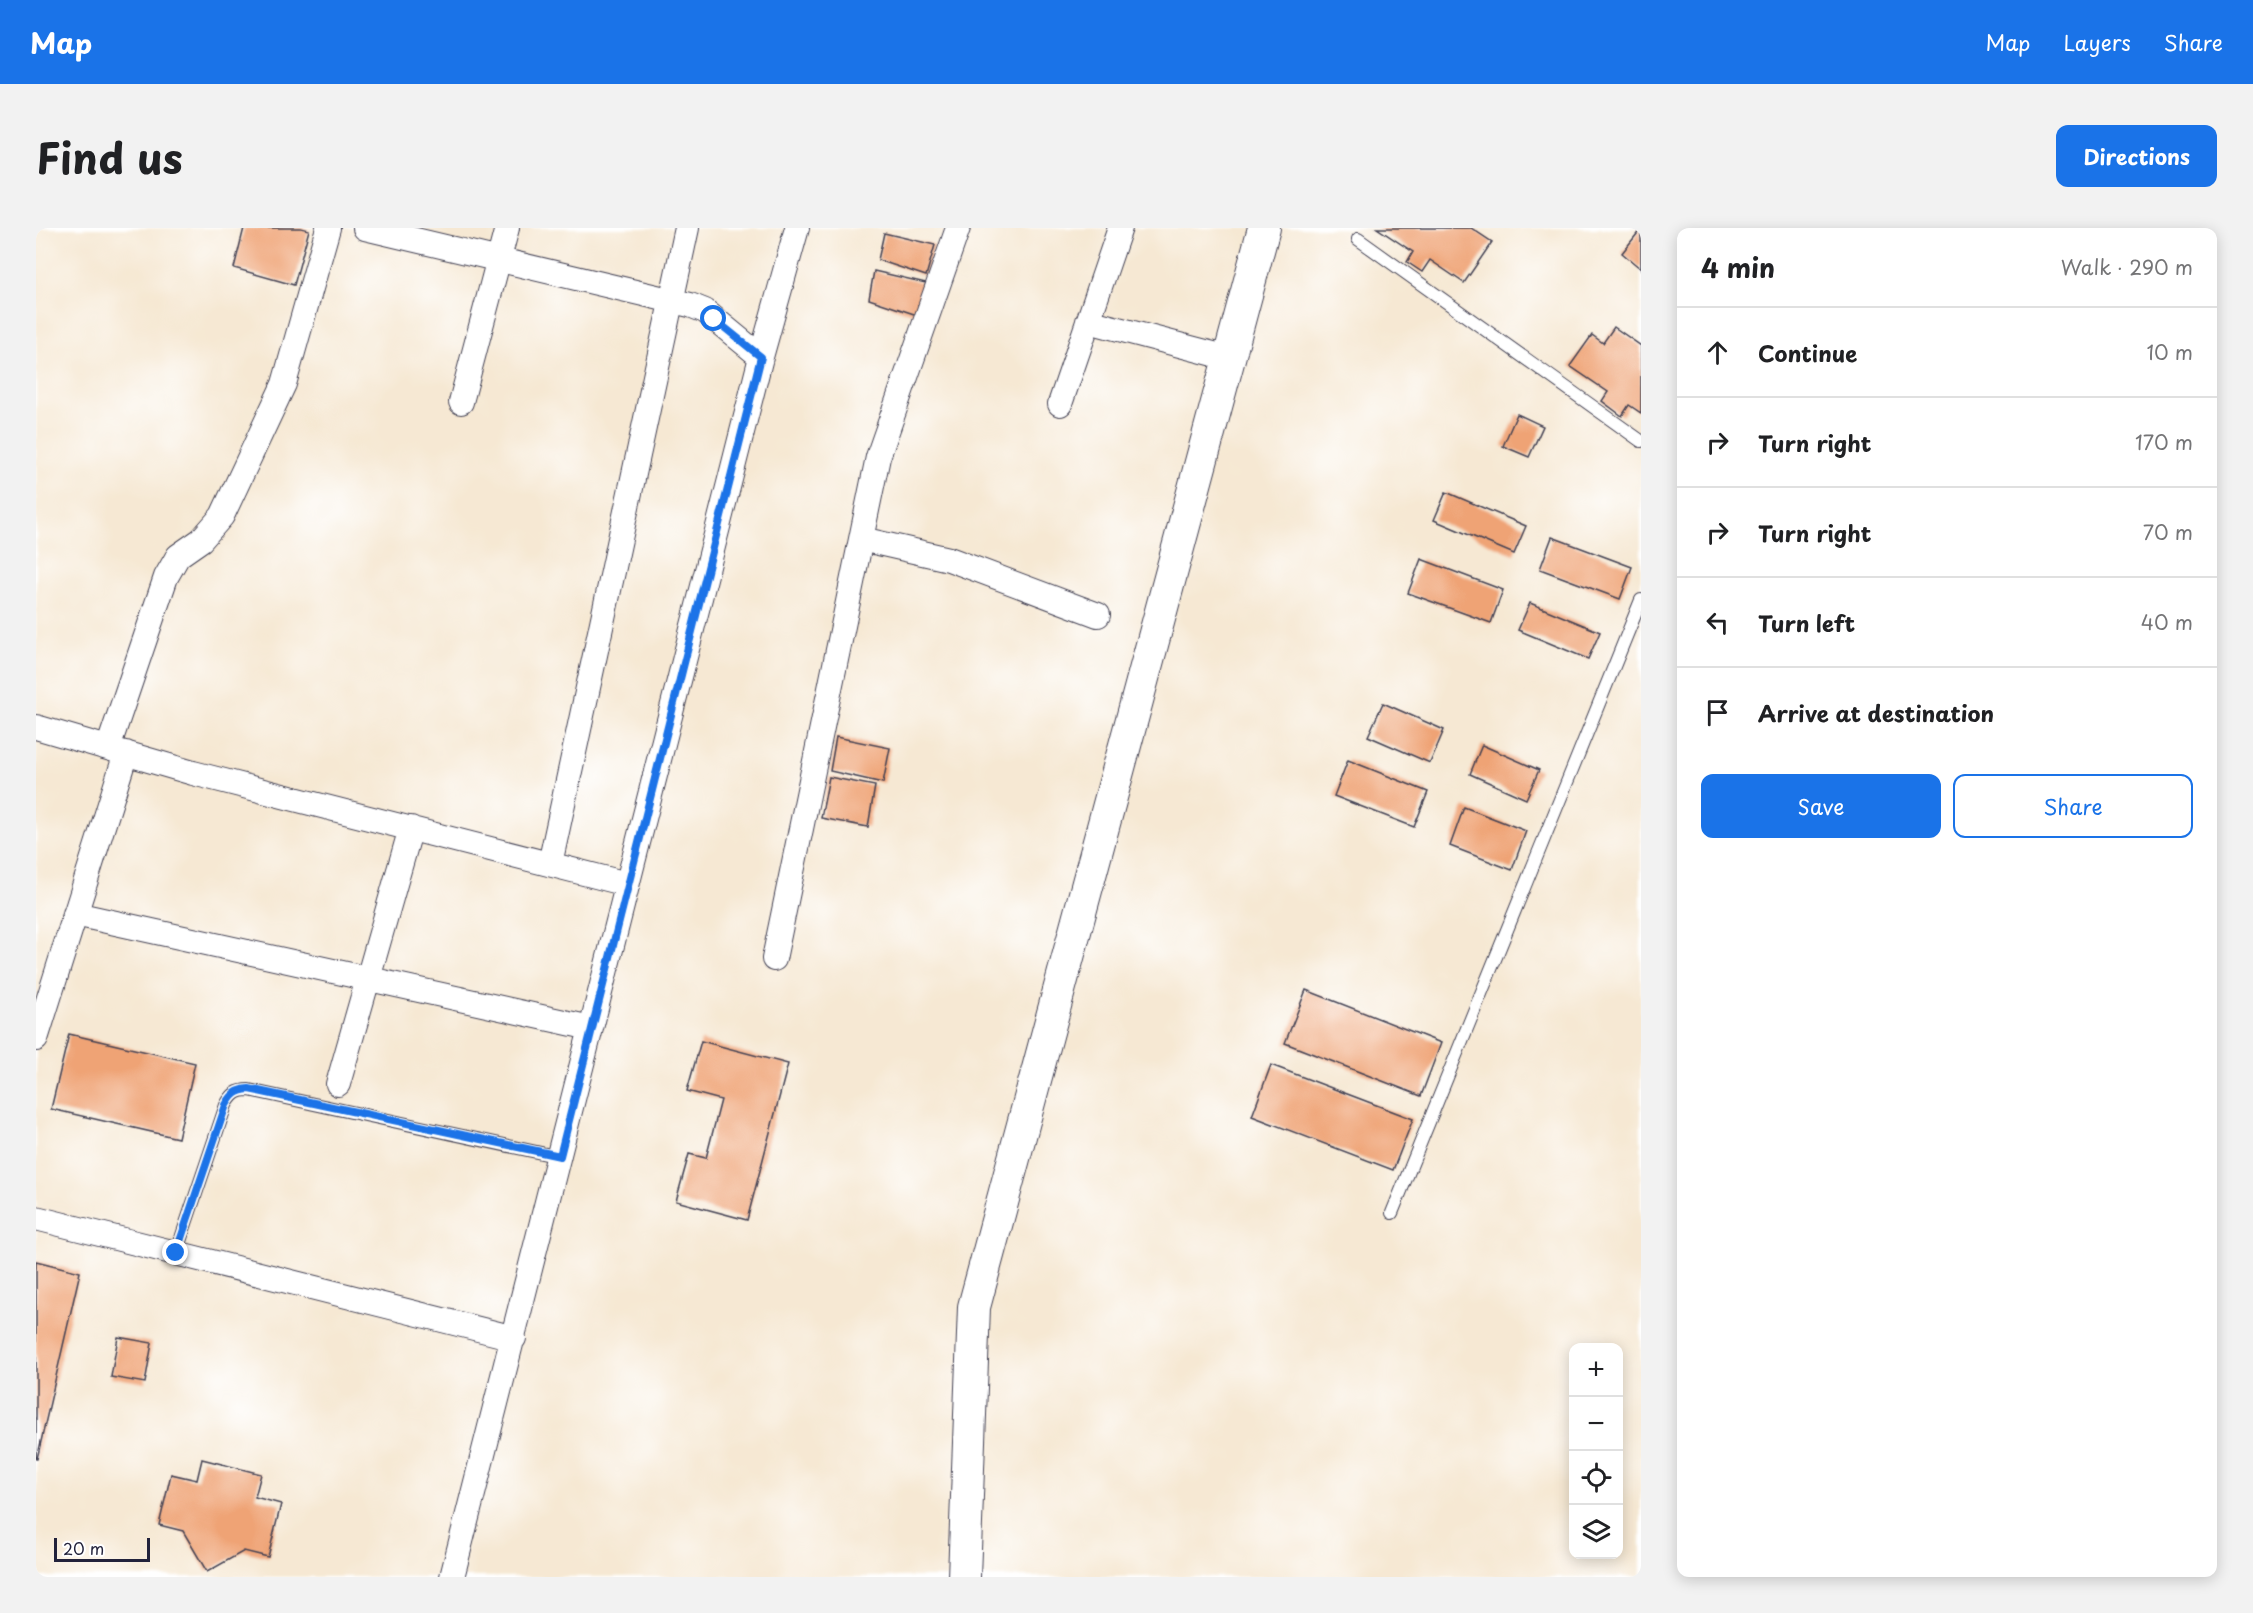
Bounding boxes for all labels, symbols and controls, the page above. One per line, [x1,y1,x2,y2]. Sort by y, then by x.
text: Map [30,21,92,64]
text: Map [1986,26,2030,58]
text: Layers [2063,26,2131,58]
text: Share [2164,26,2223,58]
text: Find us [36,125,183,188]
button: Directions [2056,125,2217,187]
text: 4 min [1701,248,1775,287]
text: Walk · 290 m [2061,252,2193,282]
route start [700,305,726,331]
icon: ahead [1701,336,1734,369]
text: Continue [1758,336,1857,369]
text: 10 m [2146,337,2193,367]
icon: right [1701,426,1734,459]
text: Turn right [1758,426,1871,459]
text: 170 m [2135,427,2193,457]
icon: right [1701,516,1734,549]
text: Turn right [1758,516,1871,549]
text: 70 m [2143,517,2193,547]
icon: left [1701,606,1734,639]
text: Turn left [1758,606,1855,639]
text: 40 m [2141,607,2193,637]
icon: arrive [1701,696,1734,729]
text: Arrive at destination [1758,696,1994,729]
button: Save [1701,774,1941,838]
button: Share [1953,774,2193,838]
route end [162,1239,188,1265]
map controls [1569,1343,1623,1559]
button: + [1569,1343,1623,1397]
button: − [1569,1397,1623,1451]
button: locate [1569,1451,1623,1505]
button: layers [1569,1505,1623,1559]
scale bar [54,1535,150,1562]
text: 20 m [63,1536,104,1560]

